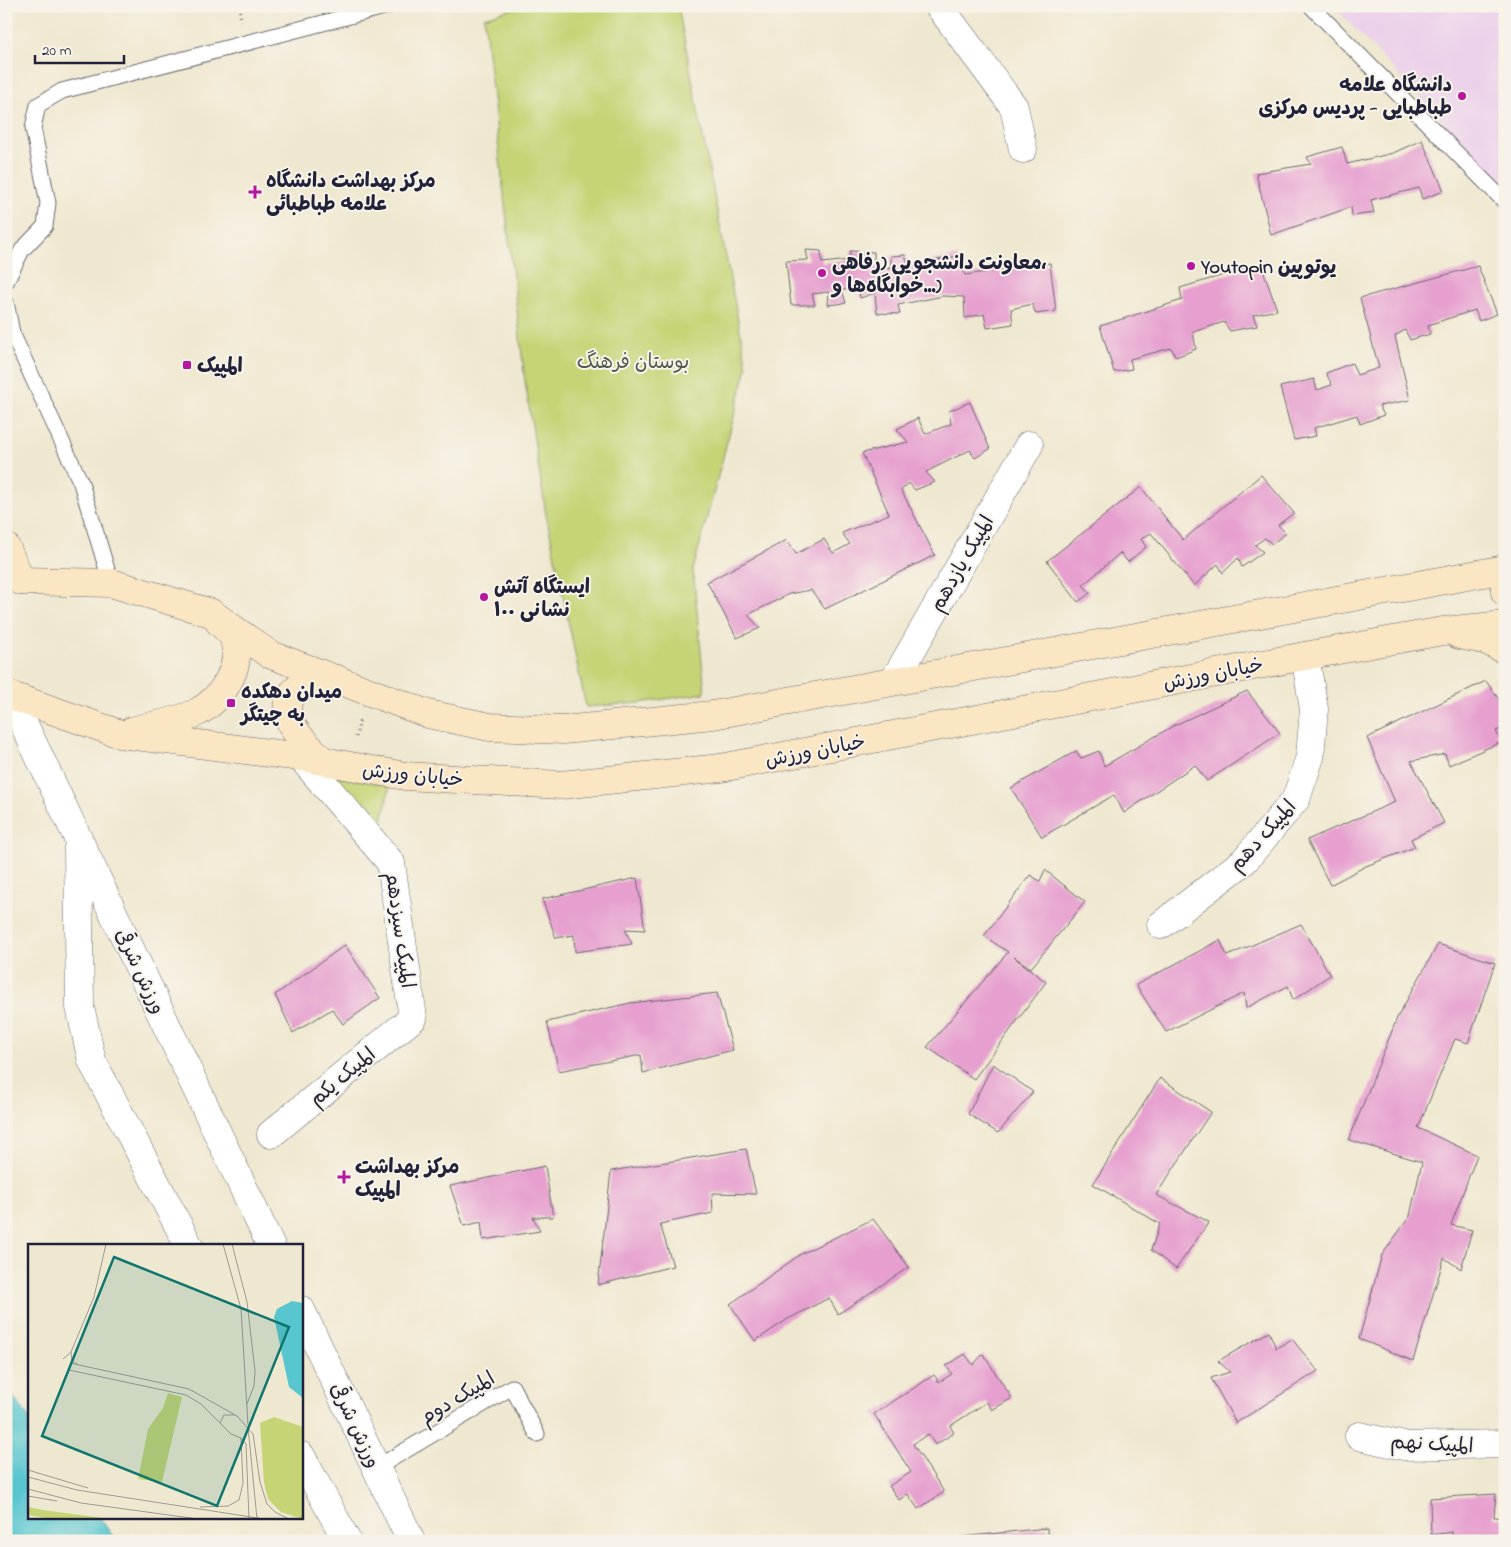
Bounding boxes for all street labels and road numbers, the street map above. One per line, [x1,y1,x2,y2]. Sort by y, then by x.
street label: المپیک یازدهم [924,511,1003,618]
street label: خیابان ورزش [1161,652,1266,699]
street label: خیابان ورزش [763,729,868,776]
street label: خیابان ورزش [361,757,465,796]
street label: المپیک دهم [1224,794,1304,879]
street label: المپیک سیزدهم [376,870,421,990]
street label: ورزش شرقی [106,924,172,1020]
street label: المپیک یکم [304,1041,383,1114]
street label: المپیک دوم [415,1365,501,1433]
street label: ورزش شرقی [321,1378,387,1474]
street label: المپیک نهم [1390,1429,1474,1462]

